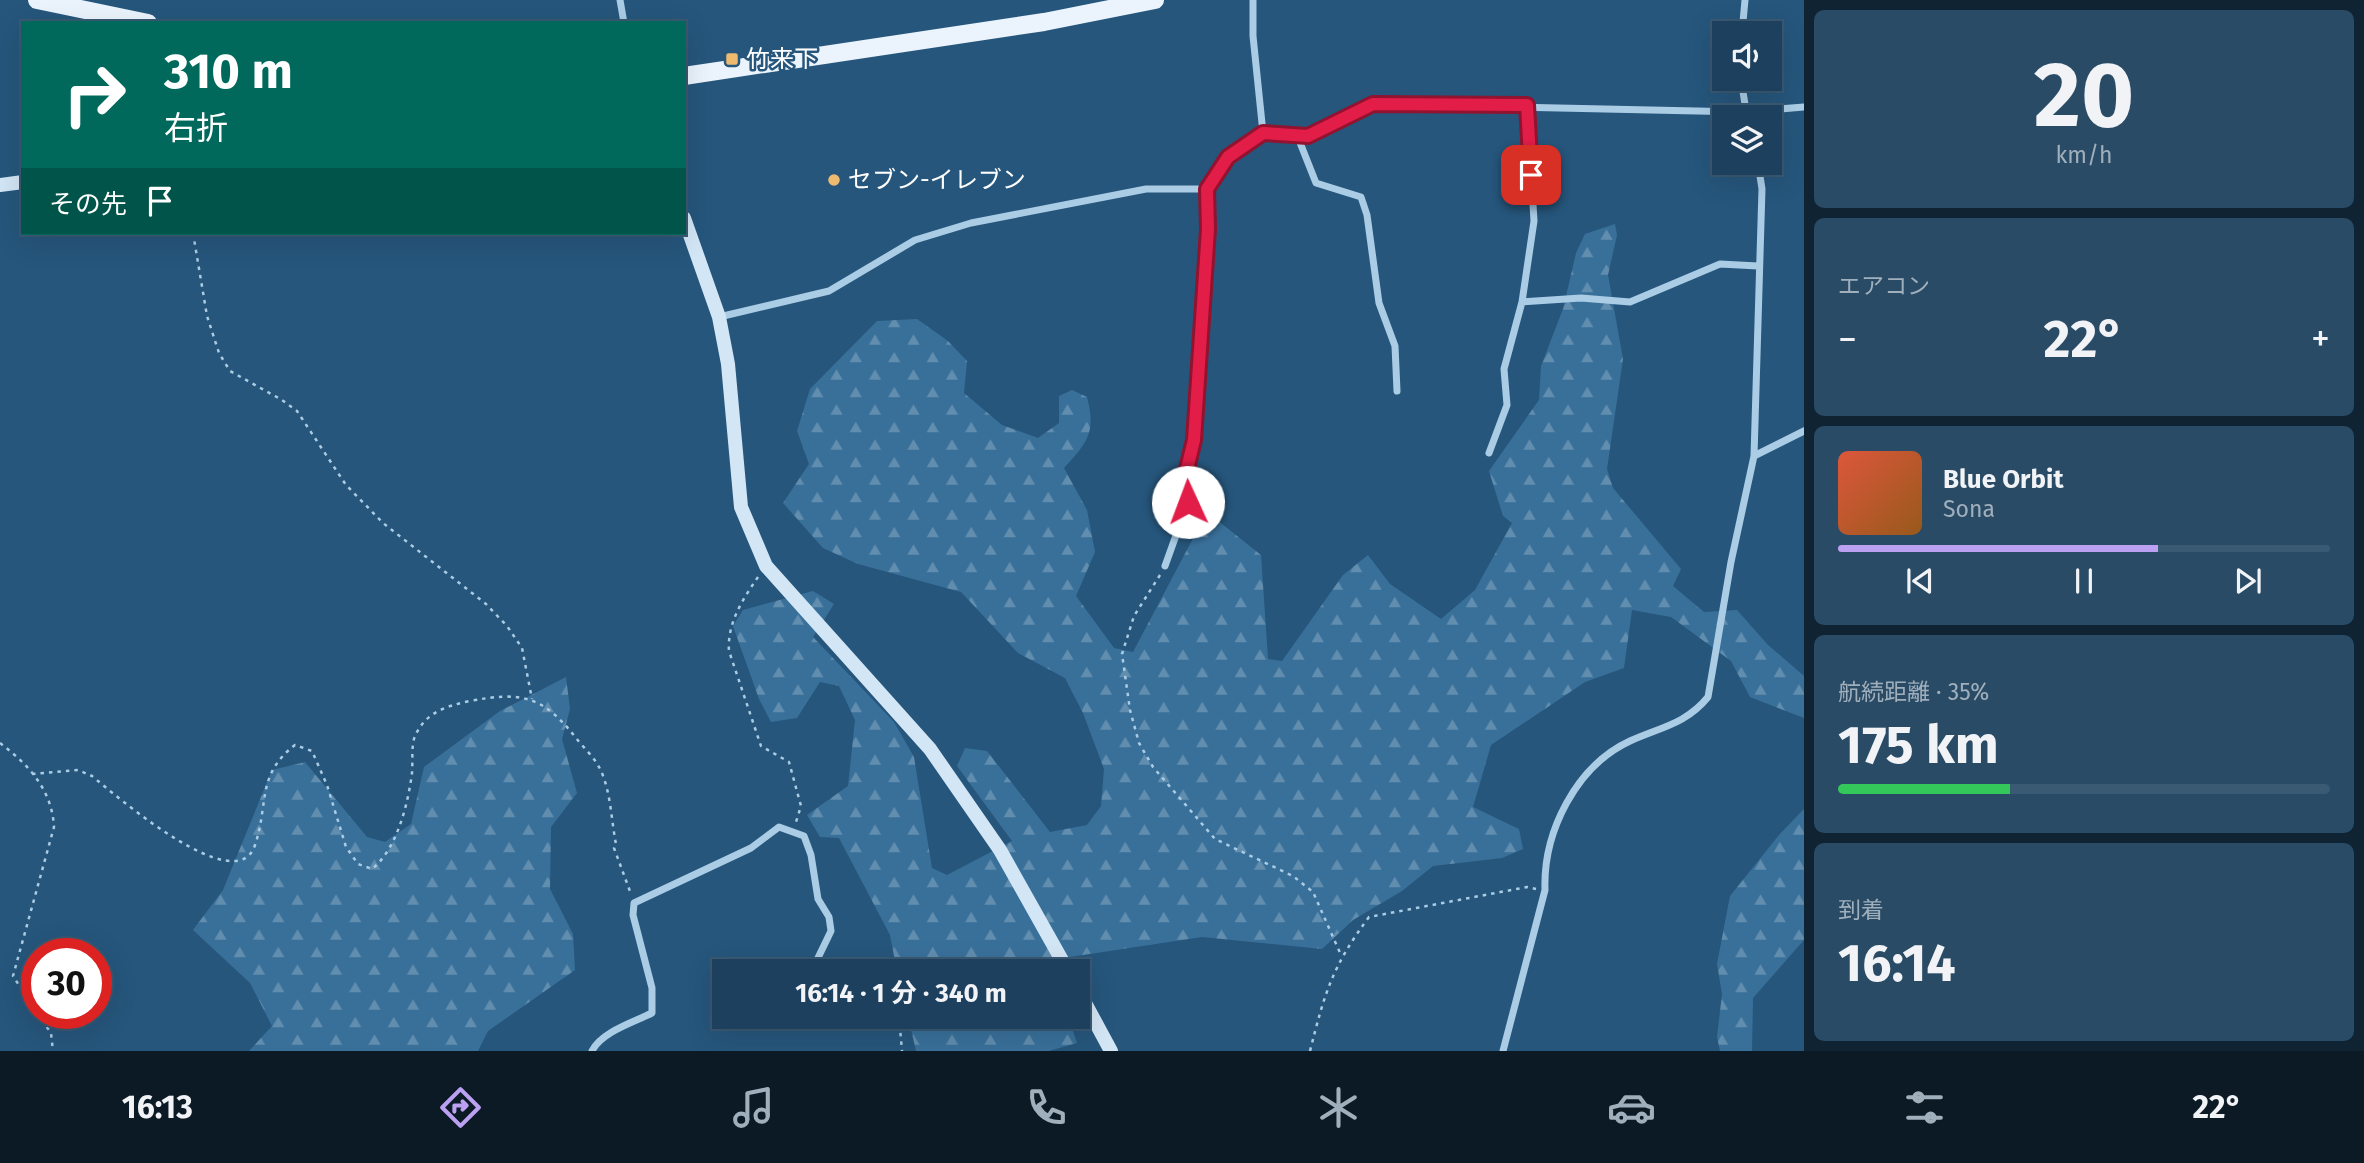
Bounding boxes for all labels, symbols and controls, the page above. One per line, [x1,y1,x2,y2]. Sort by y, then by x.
map controls [1712,21,1782,175]
button: sound [1712,21,1782,91]
text: 20 [2034,41,2134,150]
text: 310 m [164,42,293,101]
place label: 竹来下 [746,45,818,73]
icon: right [49,49,140,140]
marker: 竹来下 [724,51,740,67]
button: layers [1712,105,1782,175]
text: 右折 [164,109,228,147]
text: km/h [2056,141,2112,169]
pin [1501,145,1561,205]
icon: arrive [1512,156,1550,194]
place label: セブン-イレブン [848,166,1026,194]
marker: セブン-イレブン [826,172,842,188]
icon: arrive [141,182,179,220]
text: その先 [49,189,127,220]
text: エアコン [1838,272,1930,300]
text: 22° [2044,308,2124,371]
text: − [1838,316,1857,362]
text: + [2311,316,2330,362]
text: Blue Orbit [1943,464,2063,495]
position arrow [1151,465,1225,539]
text: Sona [1943,495,1995,523]
icon: previous [1901,562,1939,600]
icon: pause [2065,562,2103,600]
icon: next [2229,562,2267,600]
text: 航続距離 · 35% [1838,678,1989,706]
text: 175 km [1838,714,1999,777]
text: 到着 [1838,896,1884,924]
text: 16:14 [1838,932,1956,995]
speed limit sign: 30 [21,938,112,1029]
text: 16:14 · 1 分 · 340 m [795,978,1007,1009]
icon: directions [436,1083,485,1132]
icon: music [729,1083,778,1132]
icon: phone [1022,1083,1071,1132]
icon: climate [1314,1083,1363,1132]
icon: car [1607,1083,1656,1132]
icon: filters [1900,1083,1949,1132]
text: 16:13 [122,1088,193,1126]
text: 22° [2192,1088,2242,1126]

